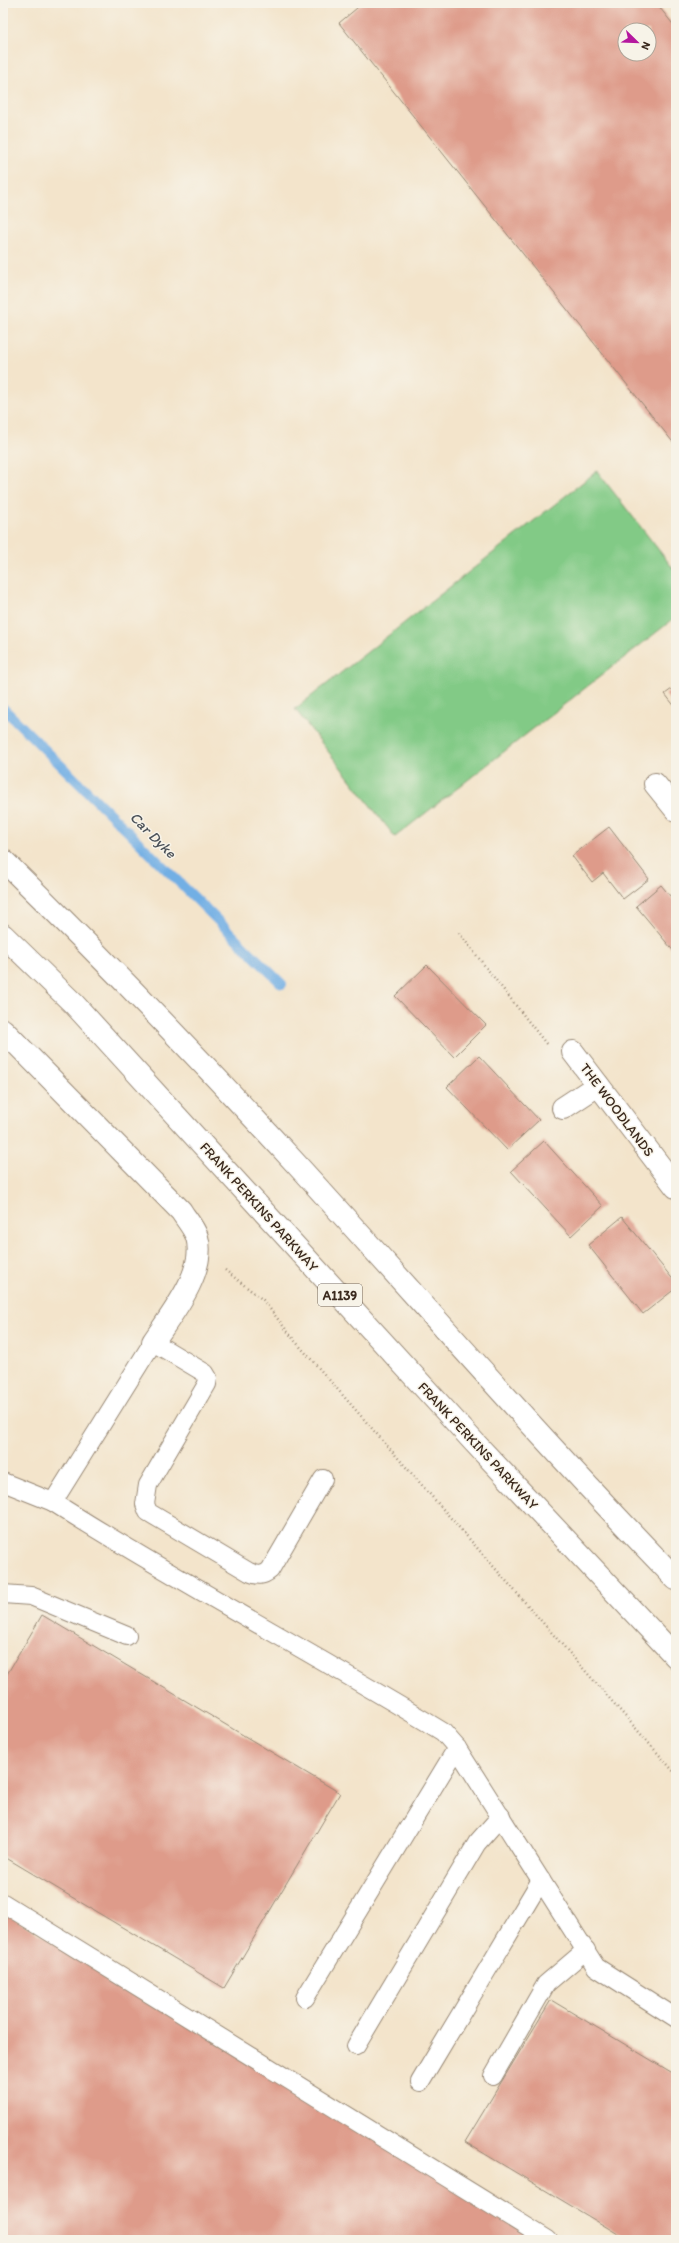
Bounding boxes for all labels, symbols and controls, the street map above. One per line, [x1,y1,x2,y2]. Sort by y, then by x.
north arrow [617,22,657,62]
text: N [638,40,653,52]
water label: Car Dyke [126,808,181,863]
street label: THE WOODLANDS [576,1060,658,1160]
street label: FRANK PERKINS PARKWAY [196,1139,322,1275]
road number: A1139 [318,1284,362,1306]
street label: FRANK PERKINS PARKWAY [414,1379,542,1513]

